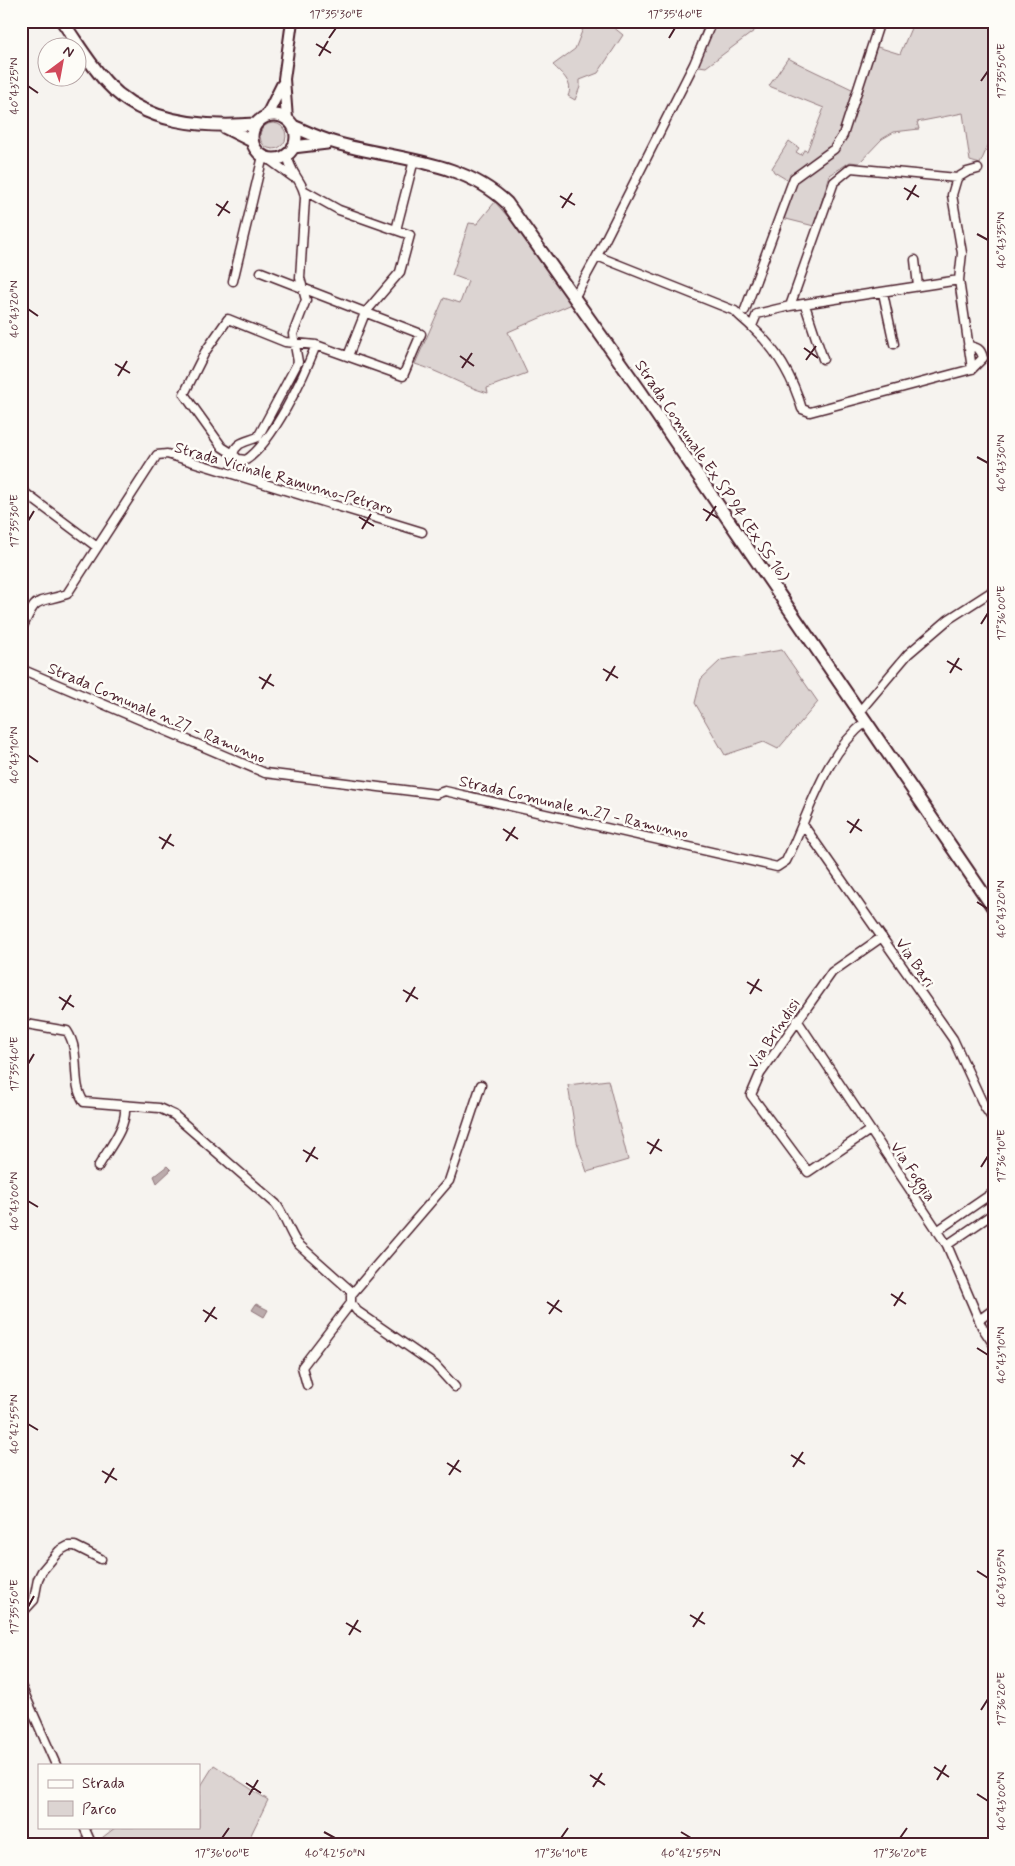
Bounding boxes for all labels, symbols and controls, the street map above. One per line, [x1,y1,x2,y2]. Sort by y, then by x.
text: 17°35'30"E [309,7,363,23]
text: 17°35'40"E [647,7,703,23]
north arrow [38,38,88,88]
text: N [60,42,77,62]
text: 17°35'50"E [994,43,1010,99]
text: 40°43'25"N [7,57,23,115]
text: 40°43'35"N [994,212,1010,268]
text: 40°43'20"N [7,280,23,338]
street label: Strada Comunale Ex SP 94 (Ex SS 16) [630,356,794,586]
text: 40°43'30"N [994,434,1010,492]
street label: Strada Vicinale Ramunno-Petraro [172,437,396,520]
text: 17°35'30"E [7,494,23,548]
text: 17°36'00"E [994,585,1010,641]
street label: Strada Comunale n.27 - Ramunno [44,658,269,769]
text: 40°43'10"N [7,726,23,784]
street label: Strada Comunale n.27 - Ramunno [457,771,690,844]
text: 40°43'20"N [994,880,1010,938]
street label: Via Bari [890,934,940,992]
street label: Via Brindisi [743,994,806,1073]
text: 17°35'40"E [7,1036,23,1092]
text: 17°36'10"E [994,1129,1010,1183]
street label: Via Foggia [884,1138,941,1207]
text: 40°43'00"N [7,1172,23,1230]
text: 40°43'10"N [994,1326,1010,1384]
text: 40°42'55"N [7,1394,23,1454]
text: 40°43'05"N [994,1549,1010,1607]
text: 17°35'50"E [7,1579,23,1635]
text: 17°36'20"E [994,1672,1010,1726]
legend [38,1764,200,1828]
text: 40°43'00"N [994,1772,1010,1830]
text: Strada [82,1774,125,1794]
text: Parco [82,1800,116,1820]
text: 17°36'00"E [194,1846,250,1862]
text: 40°42'50"N [305,1846,365,1862]
text: 17°36'10"E [534,1846,588,1862]
text: 40°42'55"N [661,1846,721,1862]
text: 17°36'20"E [873,1846,927,1862]

